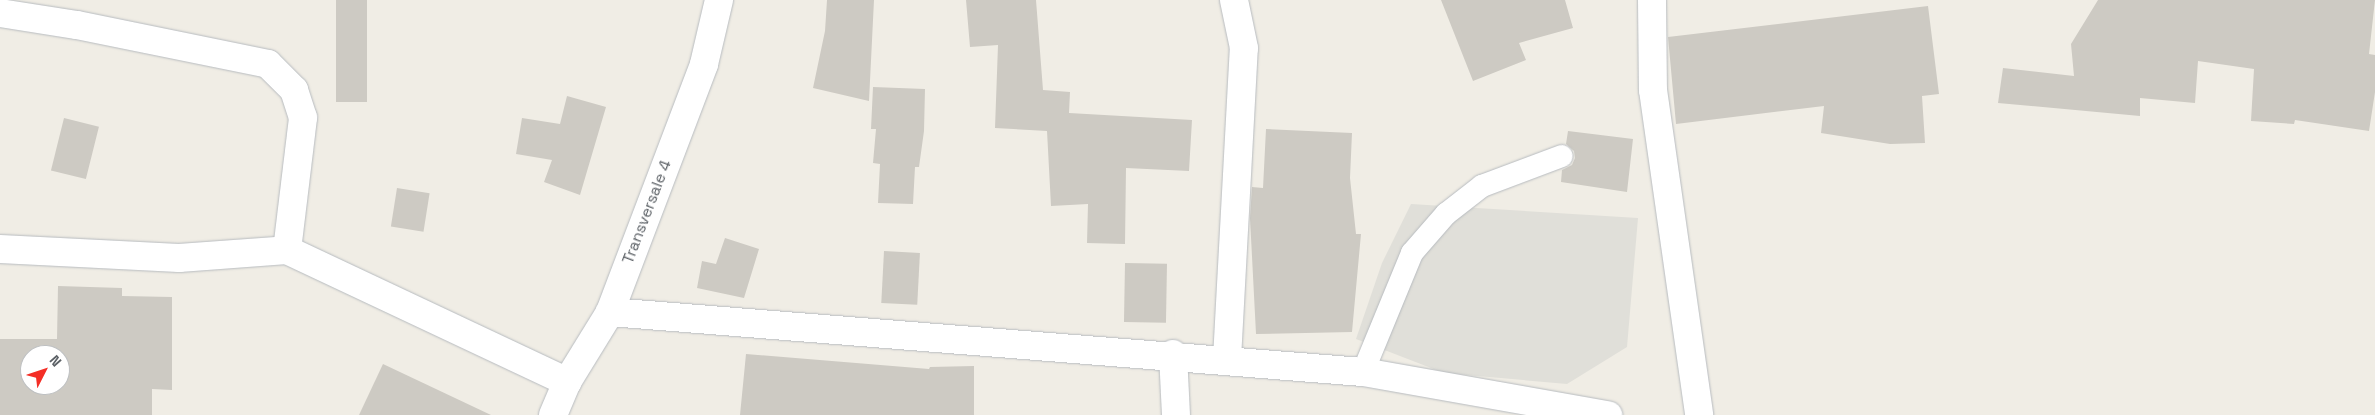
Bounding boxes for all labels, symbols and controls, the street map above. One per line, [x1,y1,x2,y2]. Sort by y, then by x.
street label: Transversale 4 [618,157,676,267]
north arrow [20,345,70,395]
text: N [46,351,65,370]

